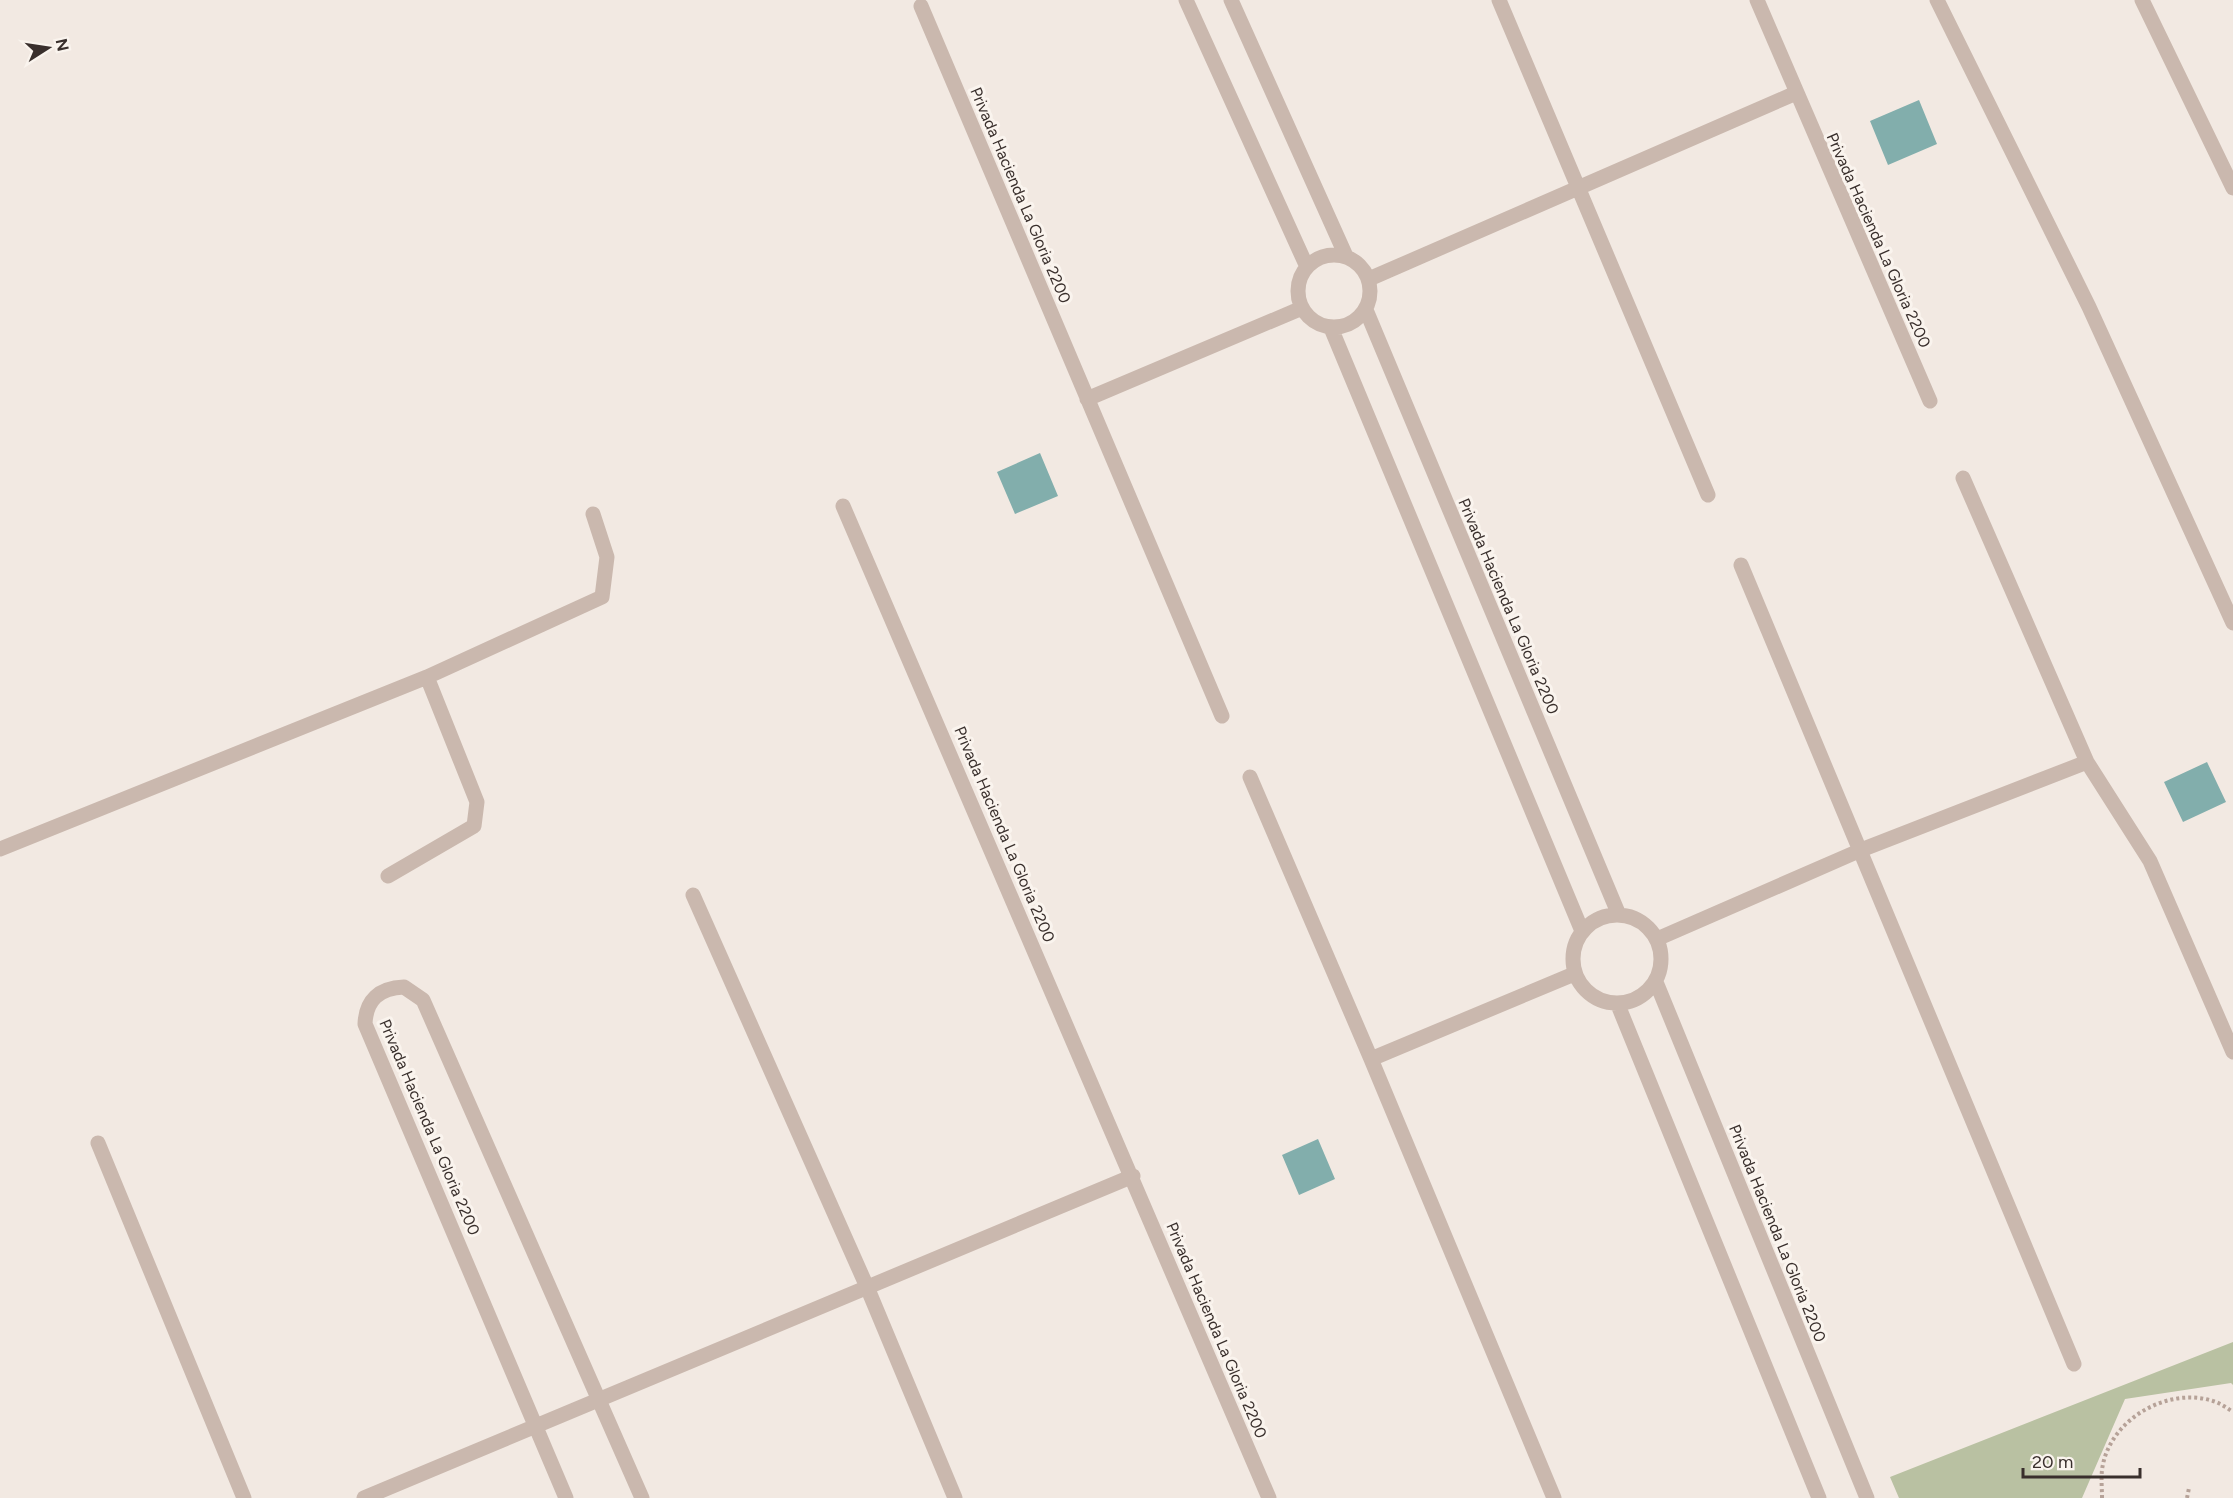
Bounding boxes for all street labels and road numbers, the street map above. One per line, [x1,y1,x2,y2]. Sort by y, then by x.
street label: Privada Hacienda La Gloria 2200 [966,84,1075,306]
street label: Privada Hacienda La Gloria 2200 [1823,130,1935,350]
street label: Privada Hacienda La Gloria 2200 [1454,495,1563,717]
street label: Privada Hacienda La Gloria 2200 [950,723,1059,945]
street label: Privada Hacienda La Gloria 2200 [375,1016,484,1238]
street label: Privada Hacienda La Gloria 2200 [1725,1122,1830,1345]
street label: Privada Hacienda La Gloria 2200 [1162,1219,1271,1441]

